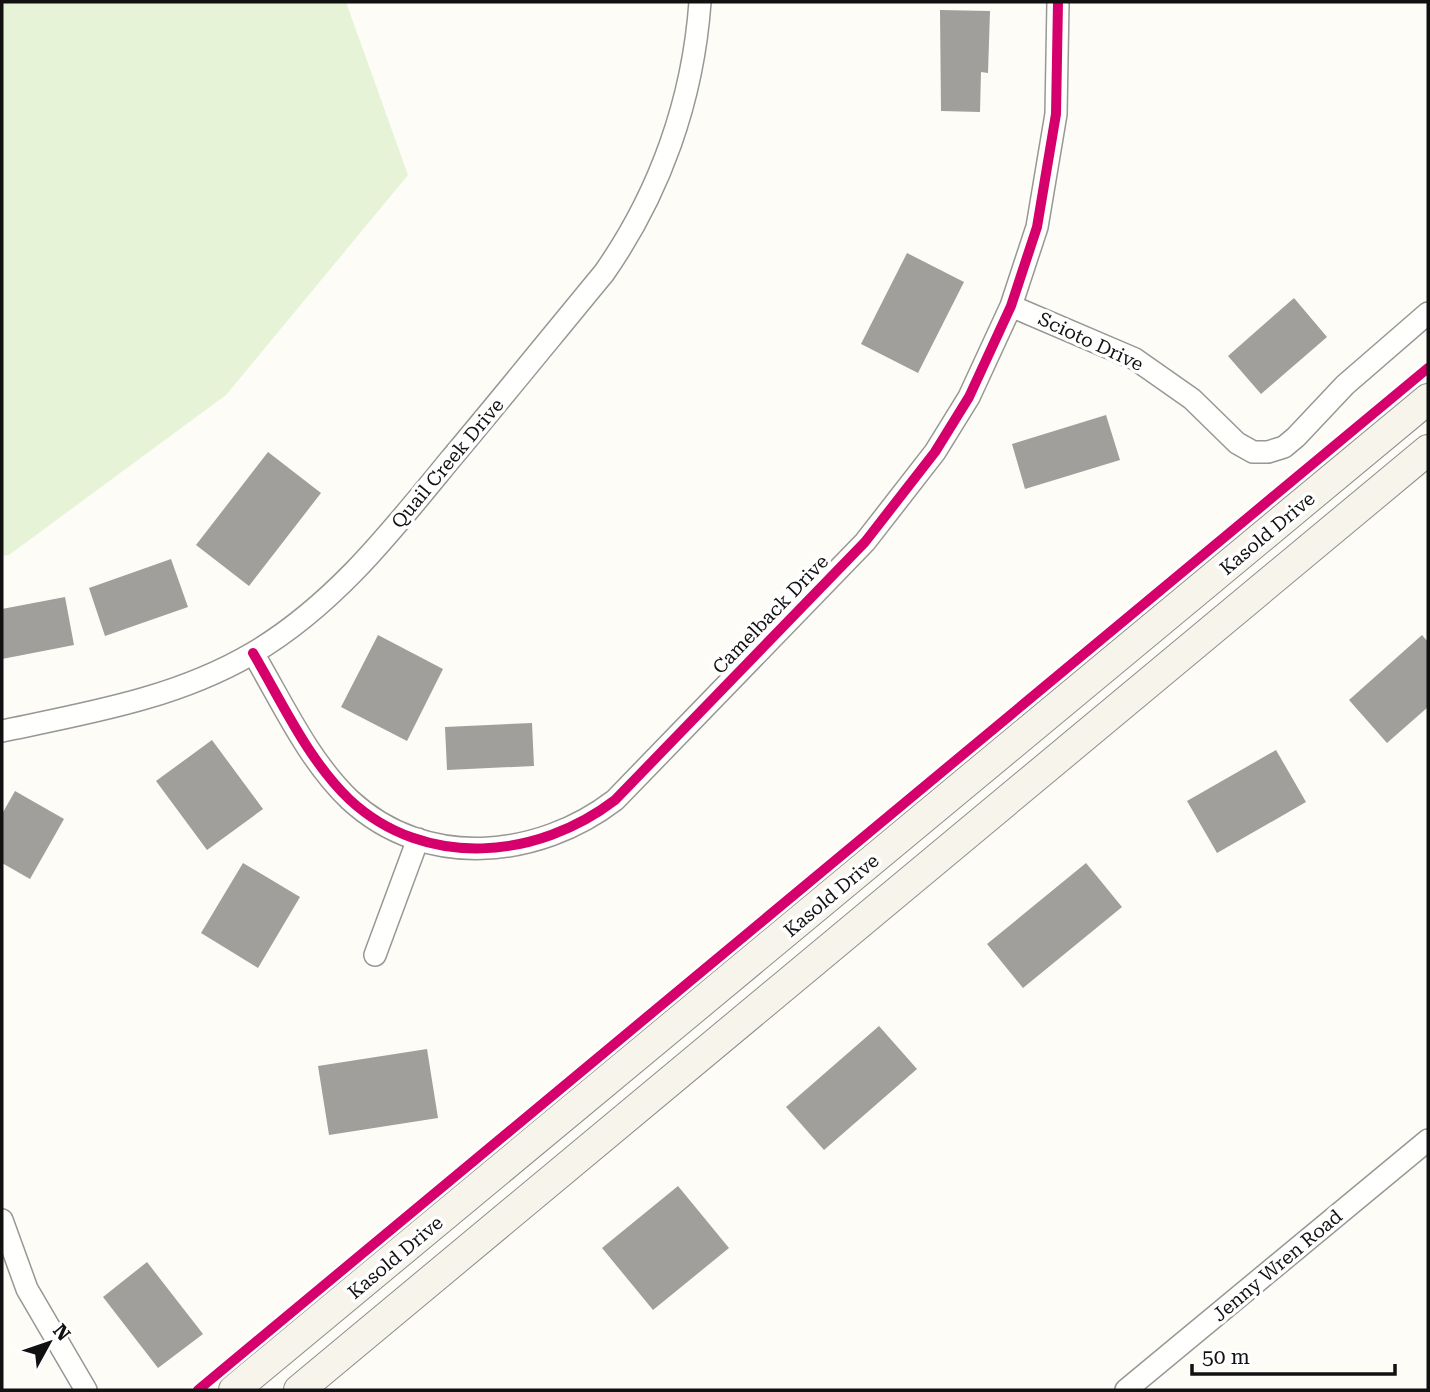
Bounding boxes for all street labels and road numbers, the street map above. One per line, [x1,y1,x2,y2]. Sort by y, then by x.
street label: Scioto Drive [1035,307,1147,376]
street label: Quail Creek Drive [386,394,508,533]
street label: Kasold Drive [1215,487,1319,580]
street label: Camelback Drive [708,550,833,679]
street label: Kasold Drive [779,849,883,942]
street label: Jenny Wren Road [1208,1205,1347,1326]
street label: Kasold Drive [343,1211,447,1304]

